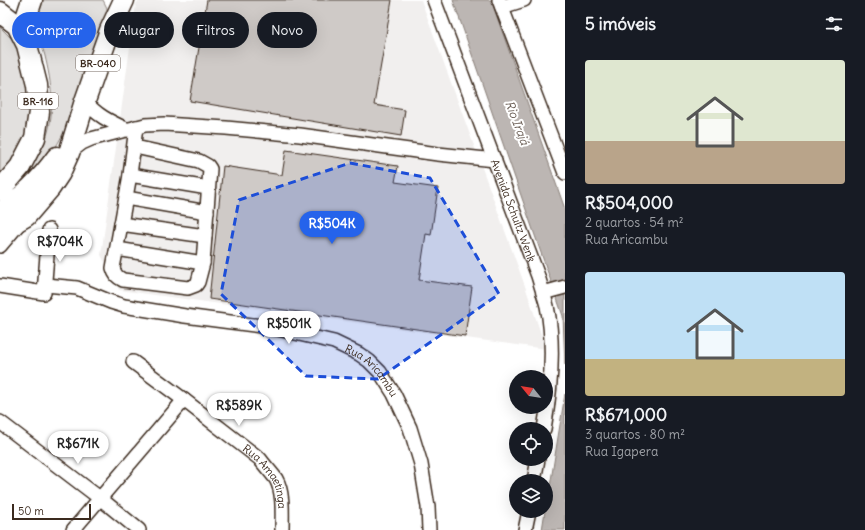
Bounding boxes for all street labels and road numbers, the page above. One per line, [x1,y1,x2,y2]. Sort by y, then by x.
road number: BR-040 [76,55,120,71]
road number: BR-116 [18,93,58,109]
street label: Avenida Schultz Wenk [488,157,539,264]
street label: Rua Aricambu [343,341,401,400]
street label: Rua Amaetinga [240,441,289,509]

